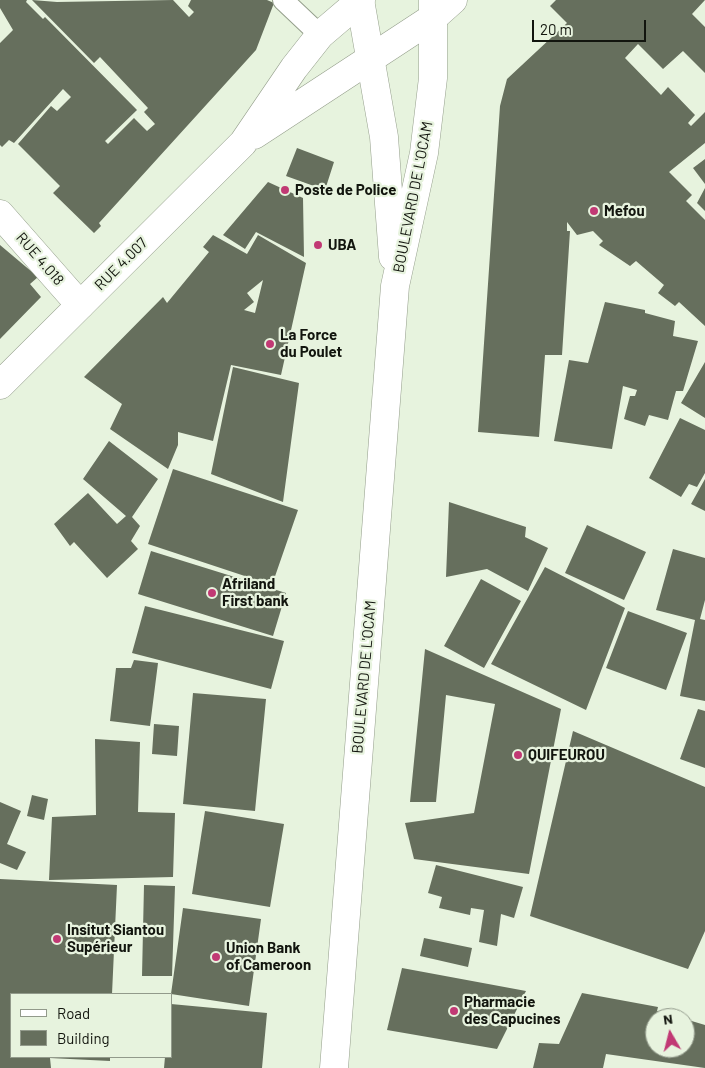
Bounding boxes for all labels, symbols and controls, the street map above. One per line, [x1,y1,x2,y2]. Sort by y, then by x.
scale bar [535,10,649,42]
text: 20 m [540,20,572,38]
street label: BOULEVARD DE L'OCAM [390,120,436,274]
place label: Poste de Police [295,181,396,199]
marker: Poste de Police [279,184,291,196]
place label: Mefou [604,202,645,220]
marker: Mefou [588,205,600,217]
street label: RUE 4.018 [12,229,68,289]
street label: RUE 4.007 [91,234,151,294]
place label: UBA [328,236,356,254]
marker: UBA [312,239,324,251]
place label: La Force du Poulet [280,326,342,361]
marker: La Force du Poulet [264,338,276,350]
place label: Afriland First bank [222,575,289,610]
marker: Afriland First bank [206,587,218,599]
street label: BOULEVARD DE L'OCAM [348,600,380,754]
place label: QUIFEUROU [528,746,605,764]
marker: QUIFEUROU [512,749,524,761]
place label: Insitut Siantou Supérieur [67,921,164,956]
marker: Insitut Siantou Supérieur [51,933,63,945]
place label: Union Bank of Cameroon [226,939,311,974]
marker: Union Bank of Cameroon [210,951,222,963]
legend [10,993,172,1058]
place label: Pharmacie des Capucines [464,993,560,1028]
text: Road [57,1004,90,1022]
marker: Pharmacie des Capucines [448,1005,460,1017]
north arrow [645,1008,695,1058]
text: N [662,1010,674,1028]
text: Building [57,1029,110,1047]

